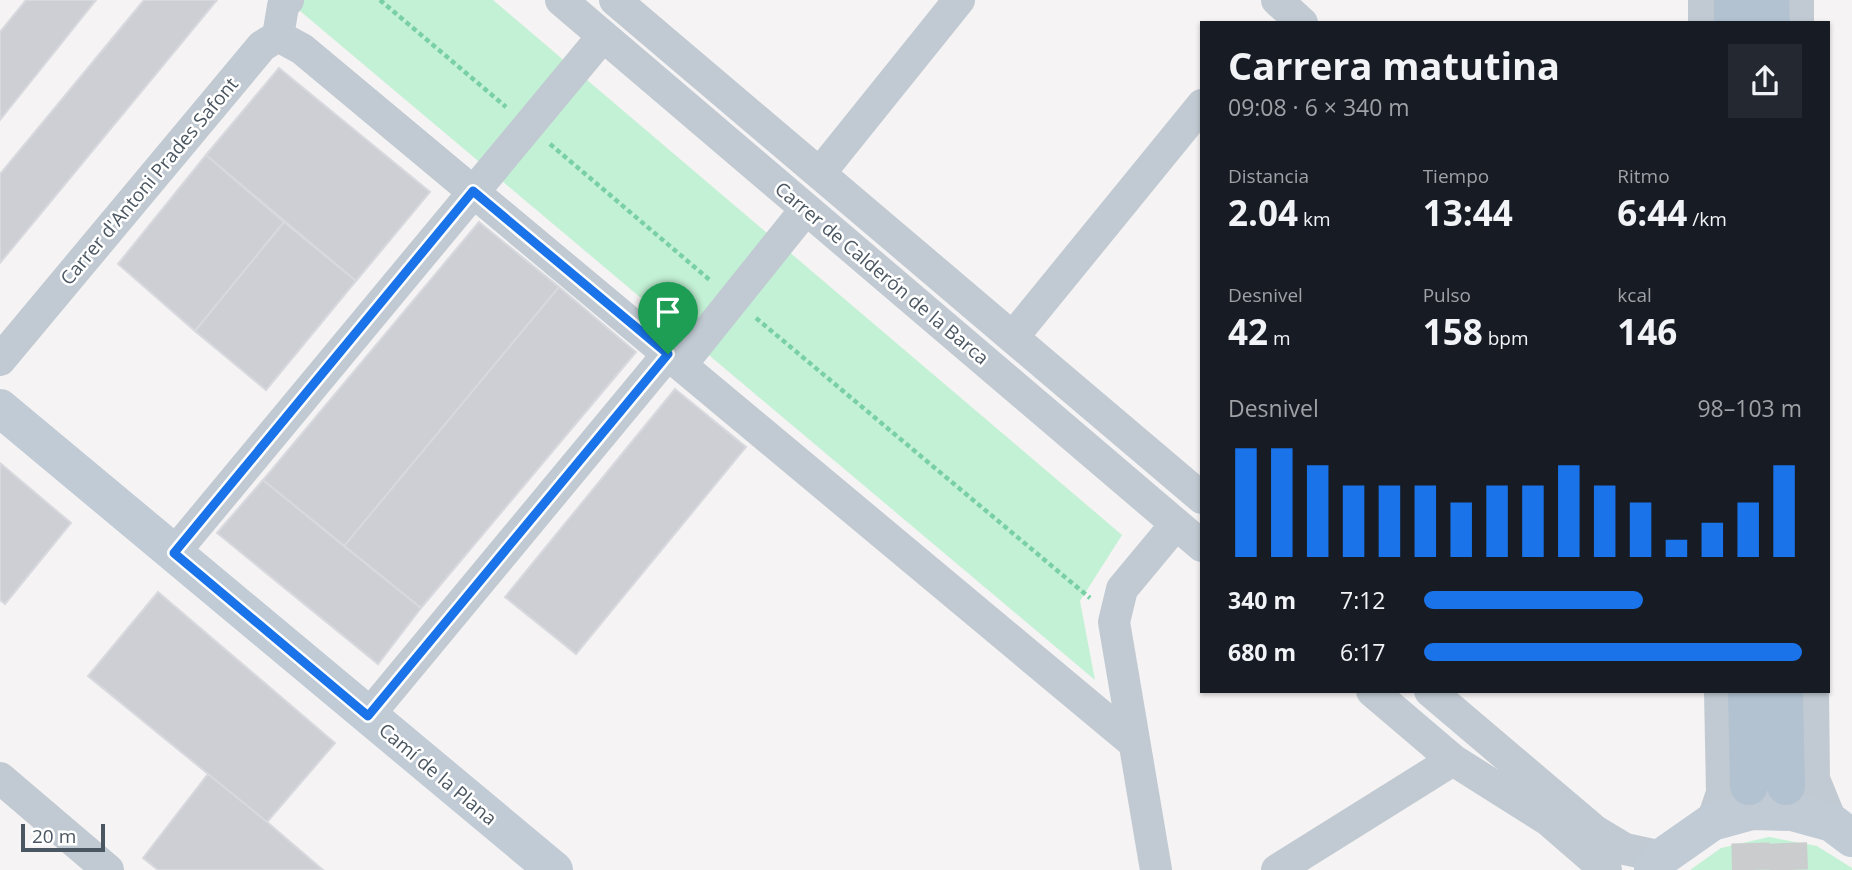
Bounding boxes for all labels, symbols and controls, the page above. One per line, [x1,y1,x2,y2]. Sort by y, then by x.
text: Carrera matutina [1228,39,1560,91]
button: share [1728,44,1802,118]
street label: Carrer d'Antoni Prades Safont [54,71,244,290]
text: 09:08 · 6 × 340 m [1228,91,1410,123]
text: Distancia [1228,163,1309,189]
text: Tiempo [1423,163,1489,189]
text: Ritmo [1617,163,1670,189]
street label: Carrer de Calderón de la Barca [770,176,994,370]
text: 2.04 [1228,189,1298,236]
text: 13:44 [1423,189,1513,236]
text: 6:44 [1617,189,1687,236]
text: km [1298,206,1331,232]
text: /km [1687,206,1727,232]
pin [638,282,698,354]
text: Desnivel [1228,282,1303,308]
text: Pulso [1423,282,1471,308]
text: kcal [1617,282,1652,308]
icon: arrive [649,293,687,331]
text: 42 [1228,308,1268,355]
text: 158 [1423,308,1483,355]
text: 146 [1617,308,1677,355]
text: m [1268,325,1291,351]
text: bpm [1483,325,1528,351]
text: Desnivel [1228,392,1319,424]
text: 98–103 m [1697,392,1802,424]
text: 340 m [1228,584,1296,616]
text: 7:12 [1340,584,1386,616]
text: 680 m [1228,636,1296,668]
text: 6:17 [1340,636,1386,668]
street label: Camí de la Plana [374,717,502,831]
scale bar [21,821,105,853]
text: 20 m [32,823,76,849]

